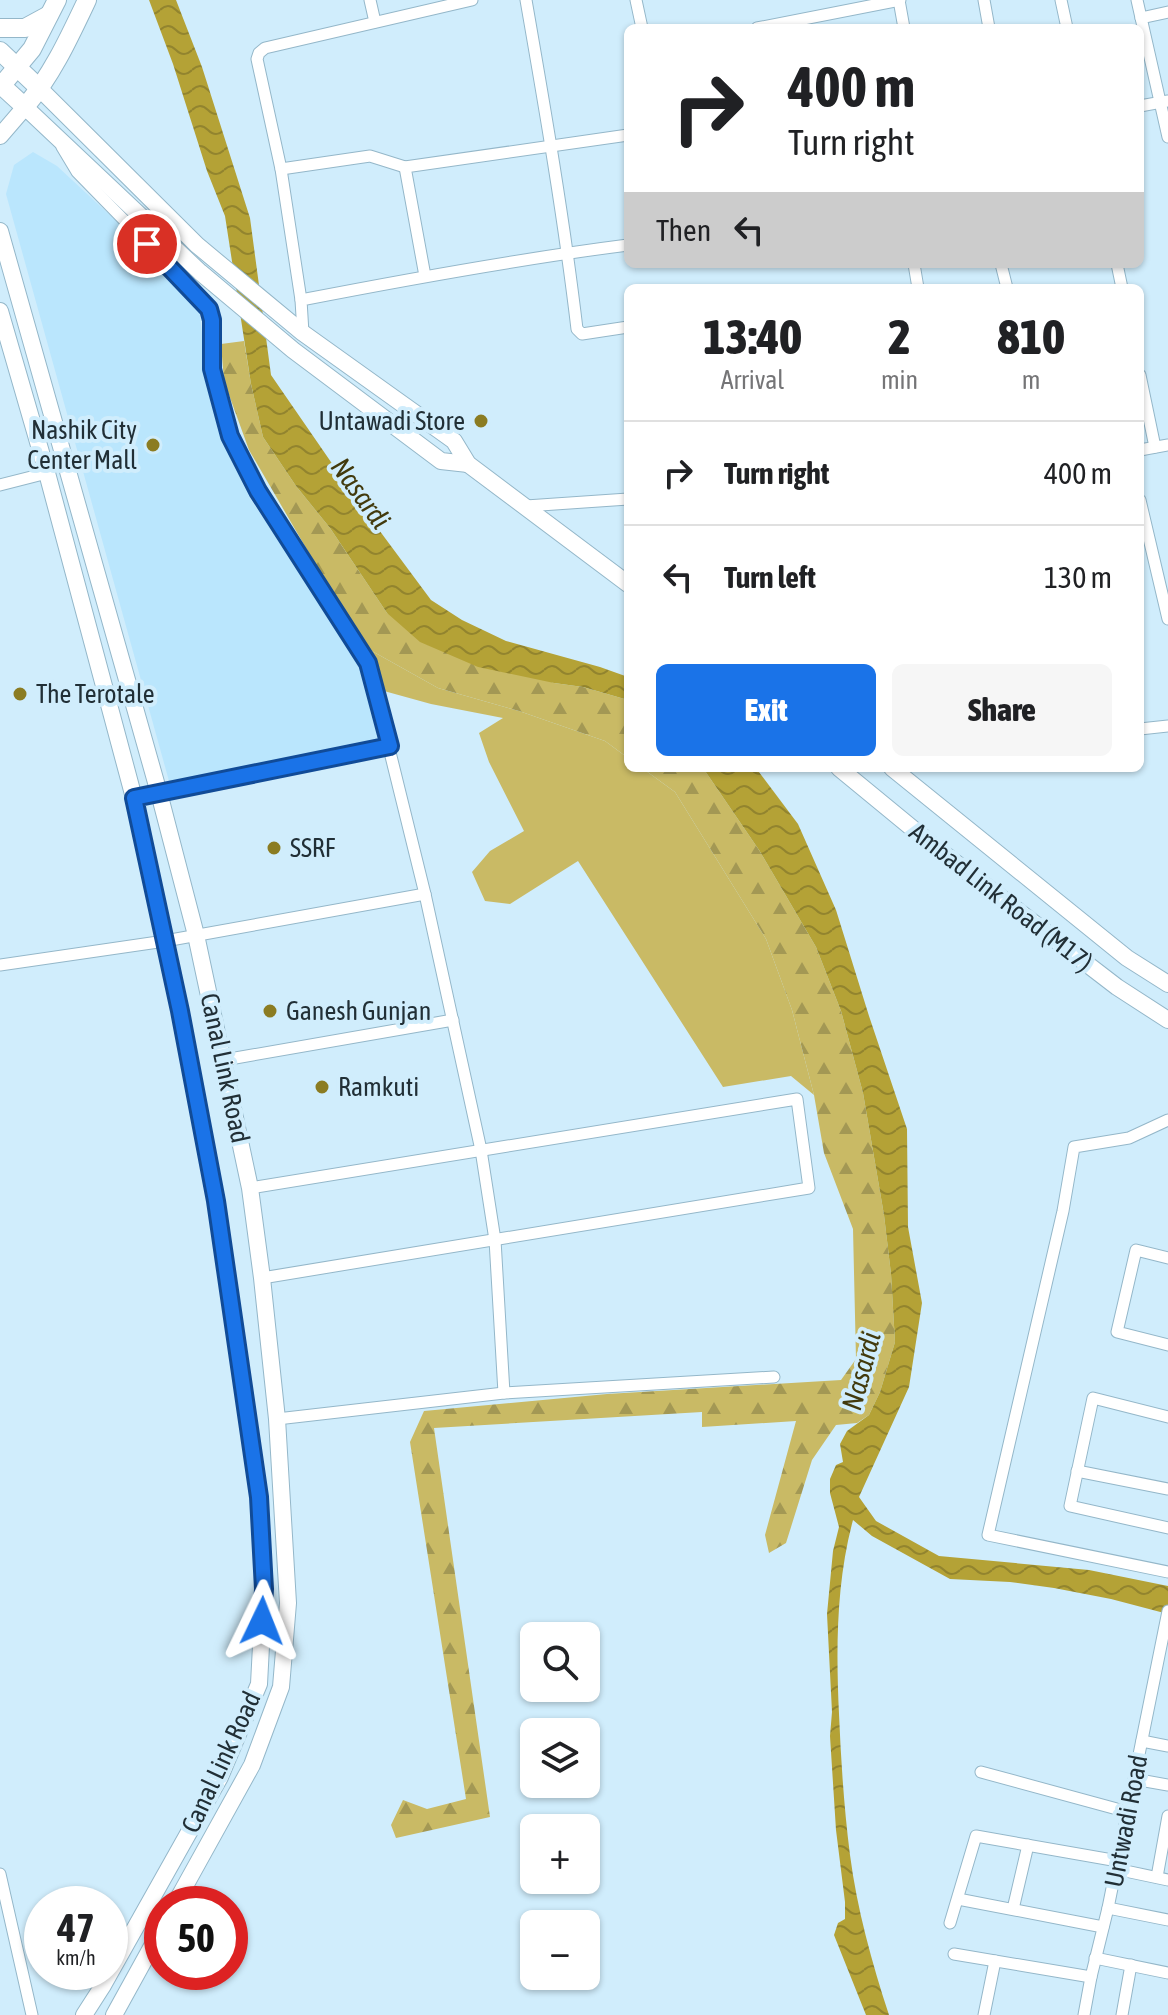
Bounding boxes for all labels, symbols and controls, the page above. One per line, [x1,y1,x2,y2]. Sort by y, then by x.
text: 400 m [788,55,915,119]
icon: right [656,56,760,160]
text: Turn right [788,121,915,163]
icon: left [727,208,771,252]
pin [113,210,181,278]
text: Then [656,213,711,247]
icon: arrive [125,222,169,266]
text: 13:40 [703,309,802,364]
text: 2 [888,309,911,364]
text: 810 [997,309,1065,364]
text: Arrival [721,365,784,395]
text: min [881,365,918,395]
text: m [1022,365,1040,395]
place label: Untawadi Store [318,406,465,436]
marker: Untawadi Store [472,412,490,430]
place label: Nashik City Center Mall [27,415,137,475]
marker: Nashik City Center Mall [144,436,162,454]
water label: Nasardi [325,451,397,535]
icon: right [656,451,700,495]
text: Turn right [724,456,830,490]
text: 400 m [1044,456,1112,490]
icon: left [656,555,700,599]
text: Turn left [724,560,816,594]
text: 130 m [1044,560,1112,594]
button: Exit [656,664,876,756]
button: Share [892,664,1112,756]
place label: The Terotale [36,679,154,709]
marker: The Terotale [11,685,29,703]
street label: Ambad Link Road (M17) [904,817,1098,977]
place label: SSRF [290,833,336,863]
marker: SSRF [265,839,283,857]
street label: Canal Link Road [195,990,255,1146]
place label: Ganesh Gunjan [286,996,431,1026]
marker: Ganesh Gunjan [261,1002,279,1020]
place label: Ramkuti [338,1072,419,1102]
marker: Ramkuti [313,1078,331,1096]
water label: Nasardi [835,1328,887,1414]
position arrow [220,1579,304,1663]
map controls [520,1622,600,1990]
button: search [520,1622,600,1702]
street label: Canal Link Road [175,1687,267,1837]
button: layers [520,1718,600,1798]
street label: Untwadi Road [1098,1752,1154,1890]
button: + [520,1814,600,1894]
speed limit sign: 50 [144,1886,248,1990]
text: 47 [57,1905,95,1950]
button: − [520,1910,600,1990]
text: km/h [56,1946,96,1969]

